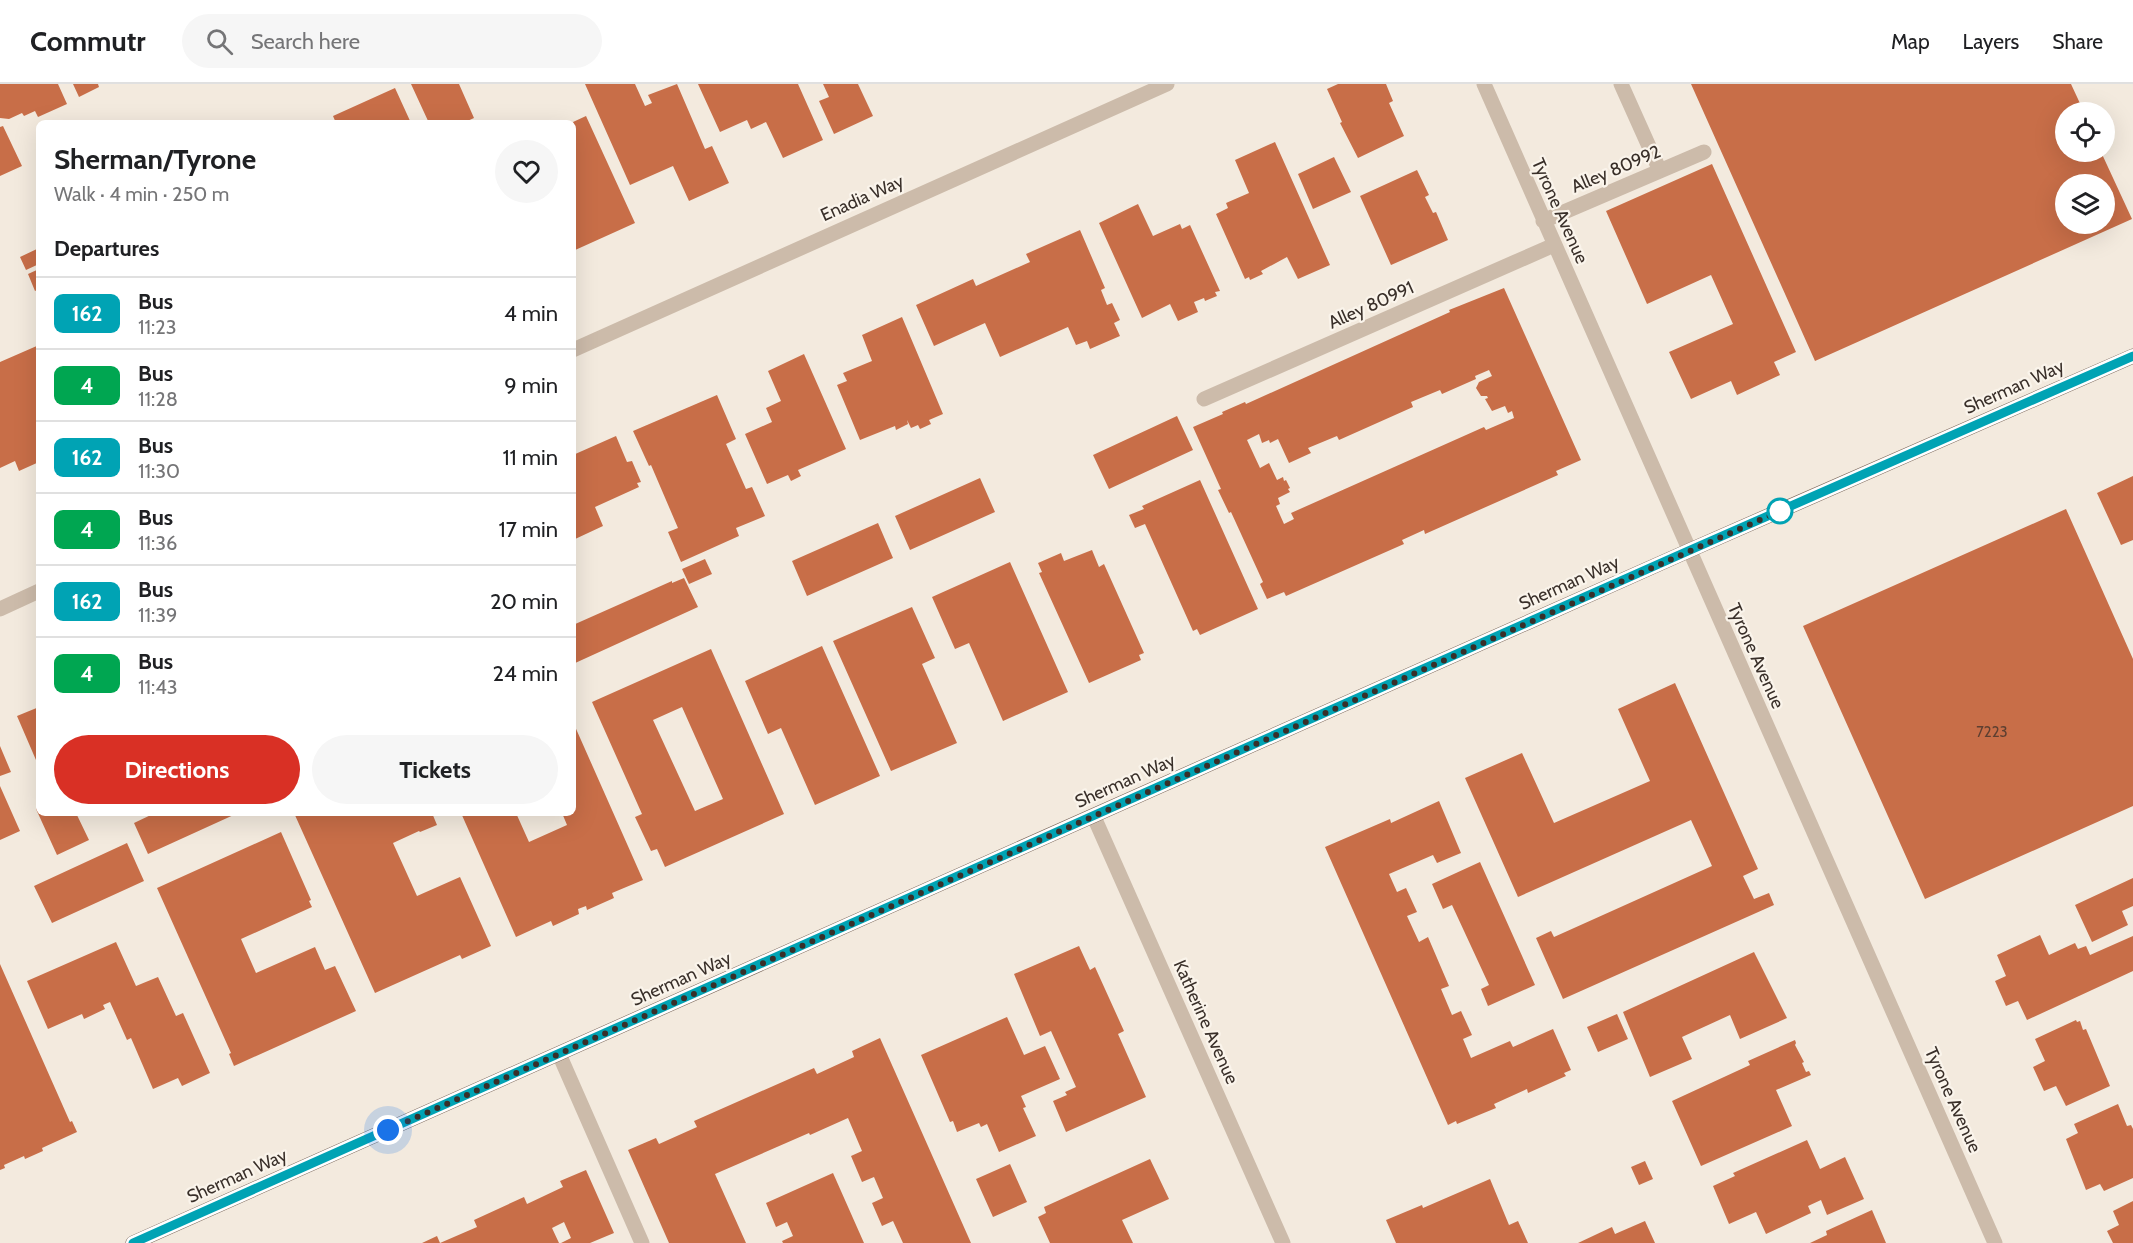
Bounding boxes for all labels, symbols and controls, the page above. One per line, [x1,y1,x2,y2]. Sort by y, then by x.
search box [182,14,602,68]
text: Commutr [30,24,146,58]
icon: search [203,25,236,58]
text: Search here [251,28,360,55]
text: Map [1891,29,1930,54]
text: Layers [1963,29,2019,54]
text: Share [2052,29,2103,54]
map controls [2055,102,2115,234]
button: locate [2055,102,2115,162]
button: heart [495,140,558,203]
street label: Alley 80992 [1568,140,1664,198]
text: Sherman/Tyrone [54,142,256,176]
street label: Tyrone Avenue [1527,155,1593,267]
street label: Enadia Way [817,170,907,226]
button: layers [2055,174,2115,234]
text: Walk · 4 min · 250 m [54,182,229,206]
text: Departures [54,235,159,262]
street label: Alley 80991 [1325,276,1417,334]
text: Bus [138,288,173,315]
text: 4 min [504,300,558,327]
text: 162 [72,301,102,326]
text: 11:23 [138,315,177,339]
street label: Sherman Way [1961,355,2067,419]
text: Bus [138,360,173,387]
text: 9 min [504,372,558,399]
text: 4 [80,373,94,398]
text: 11:28 [138,387,178,411]
text: Bus [138,432,173,459]
text: 11 min [502,444,558,471]
text: 162 [72,445,102,470]
text: 11:30 [138,459,180,483]
unlabelled marker [1767,498,1793,524]
text: Bus [138,504,173,531]
text: 17 min [499,516,558,543]
text: 4 [80,517,94,542]
text: 11:36 [138,531,177,555]
street label: Sherman Way [1516,551,1622,615]
text: Bus [138,576,173,603]
text: 20 min [490,588,558,615]
text: 162 [72,589,102,614]
street label: Tyrone Avenue [1723,600,1789,712]
text: 11:39 [138,603,177,627]
text: Bus [138,648,173,675]
text: 24 min [493,660,558,687]
text: 4 [80,661,94,686]
text: 11:43 [138,675,178,699]
house number: 7223 [1976,723,2008,741]
button: Directions [54,735,300,804]
button: Tickets [312,735,558,804]
street label: Sherman Way [1072,749,1178,813]
street label: Sherman Way [628,947,734,1011]
street label: Katherine Avenue [1169,956,1243,1088]
street label: Tyrone Avenue [1920,1044,1986,1156]
your location [373,1115,403,1145]
street label: Sherman Way [184,1144,290,1208]

